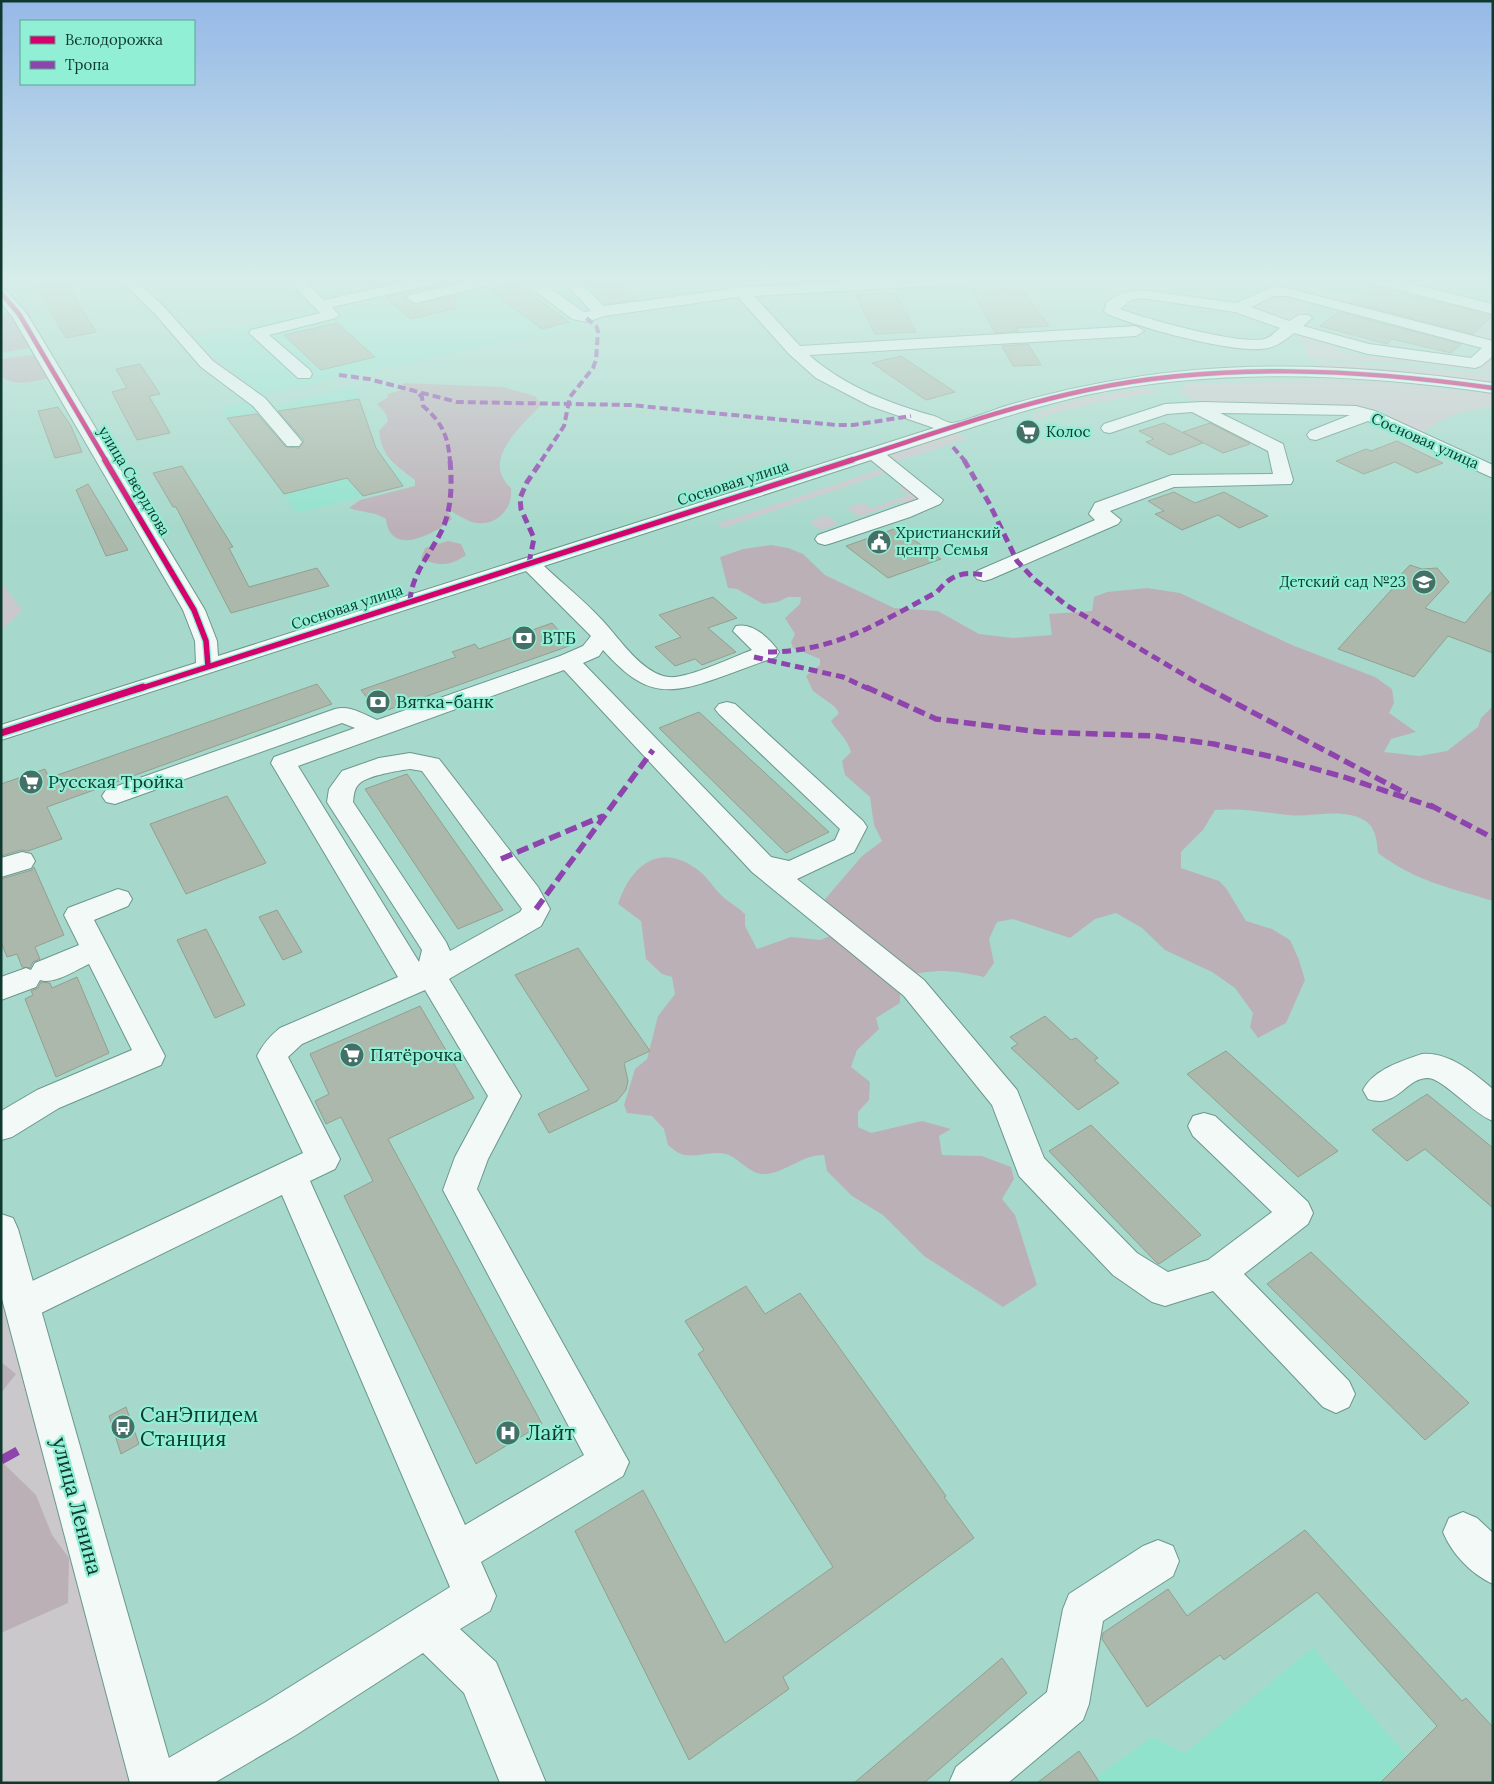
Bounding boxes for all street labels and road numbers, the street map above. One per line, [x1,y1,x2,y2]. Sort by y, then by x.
street label: Сосновая улица [1368,408,1482,473]
street label: улица Свердлова [94,422,175,539]
street label: Сосновая улица [675,455,791,510]
street label: Сосновая улица [289,579,405,634]
street label: улица Ленина [46,1434,109,1578]

